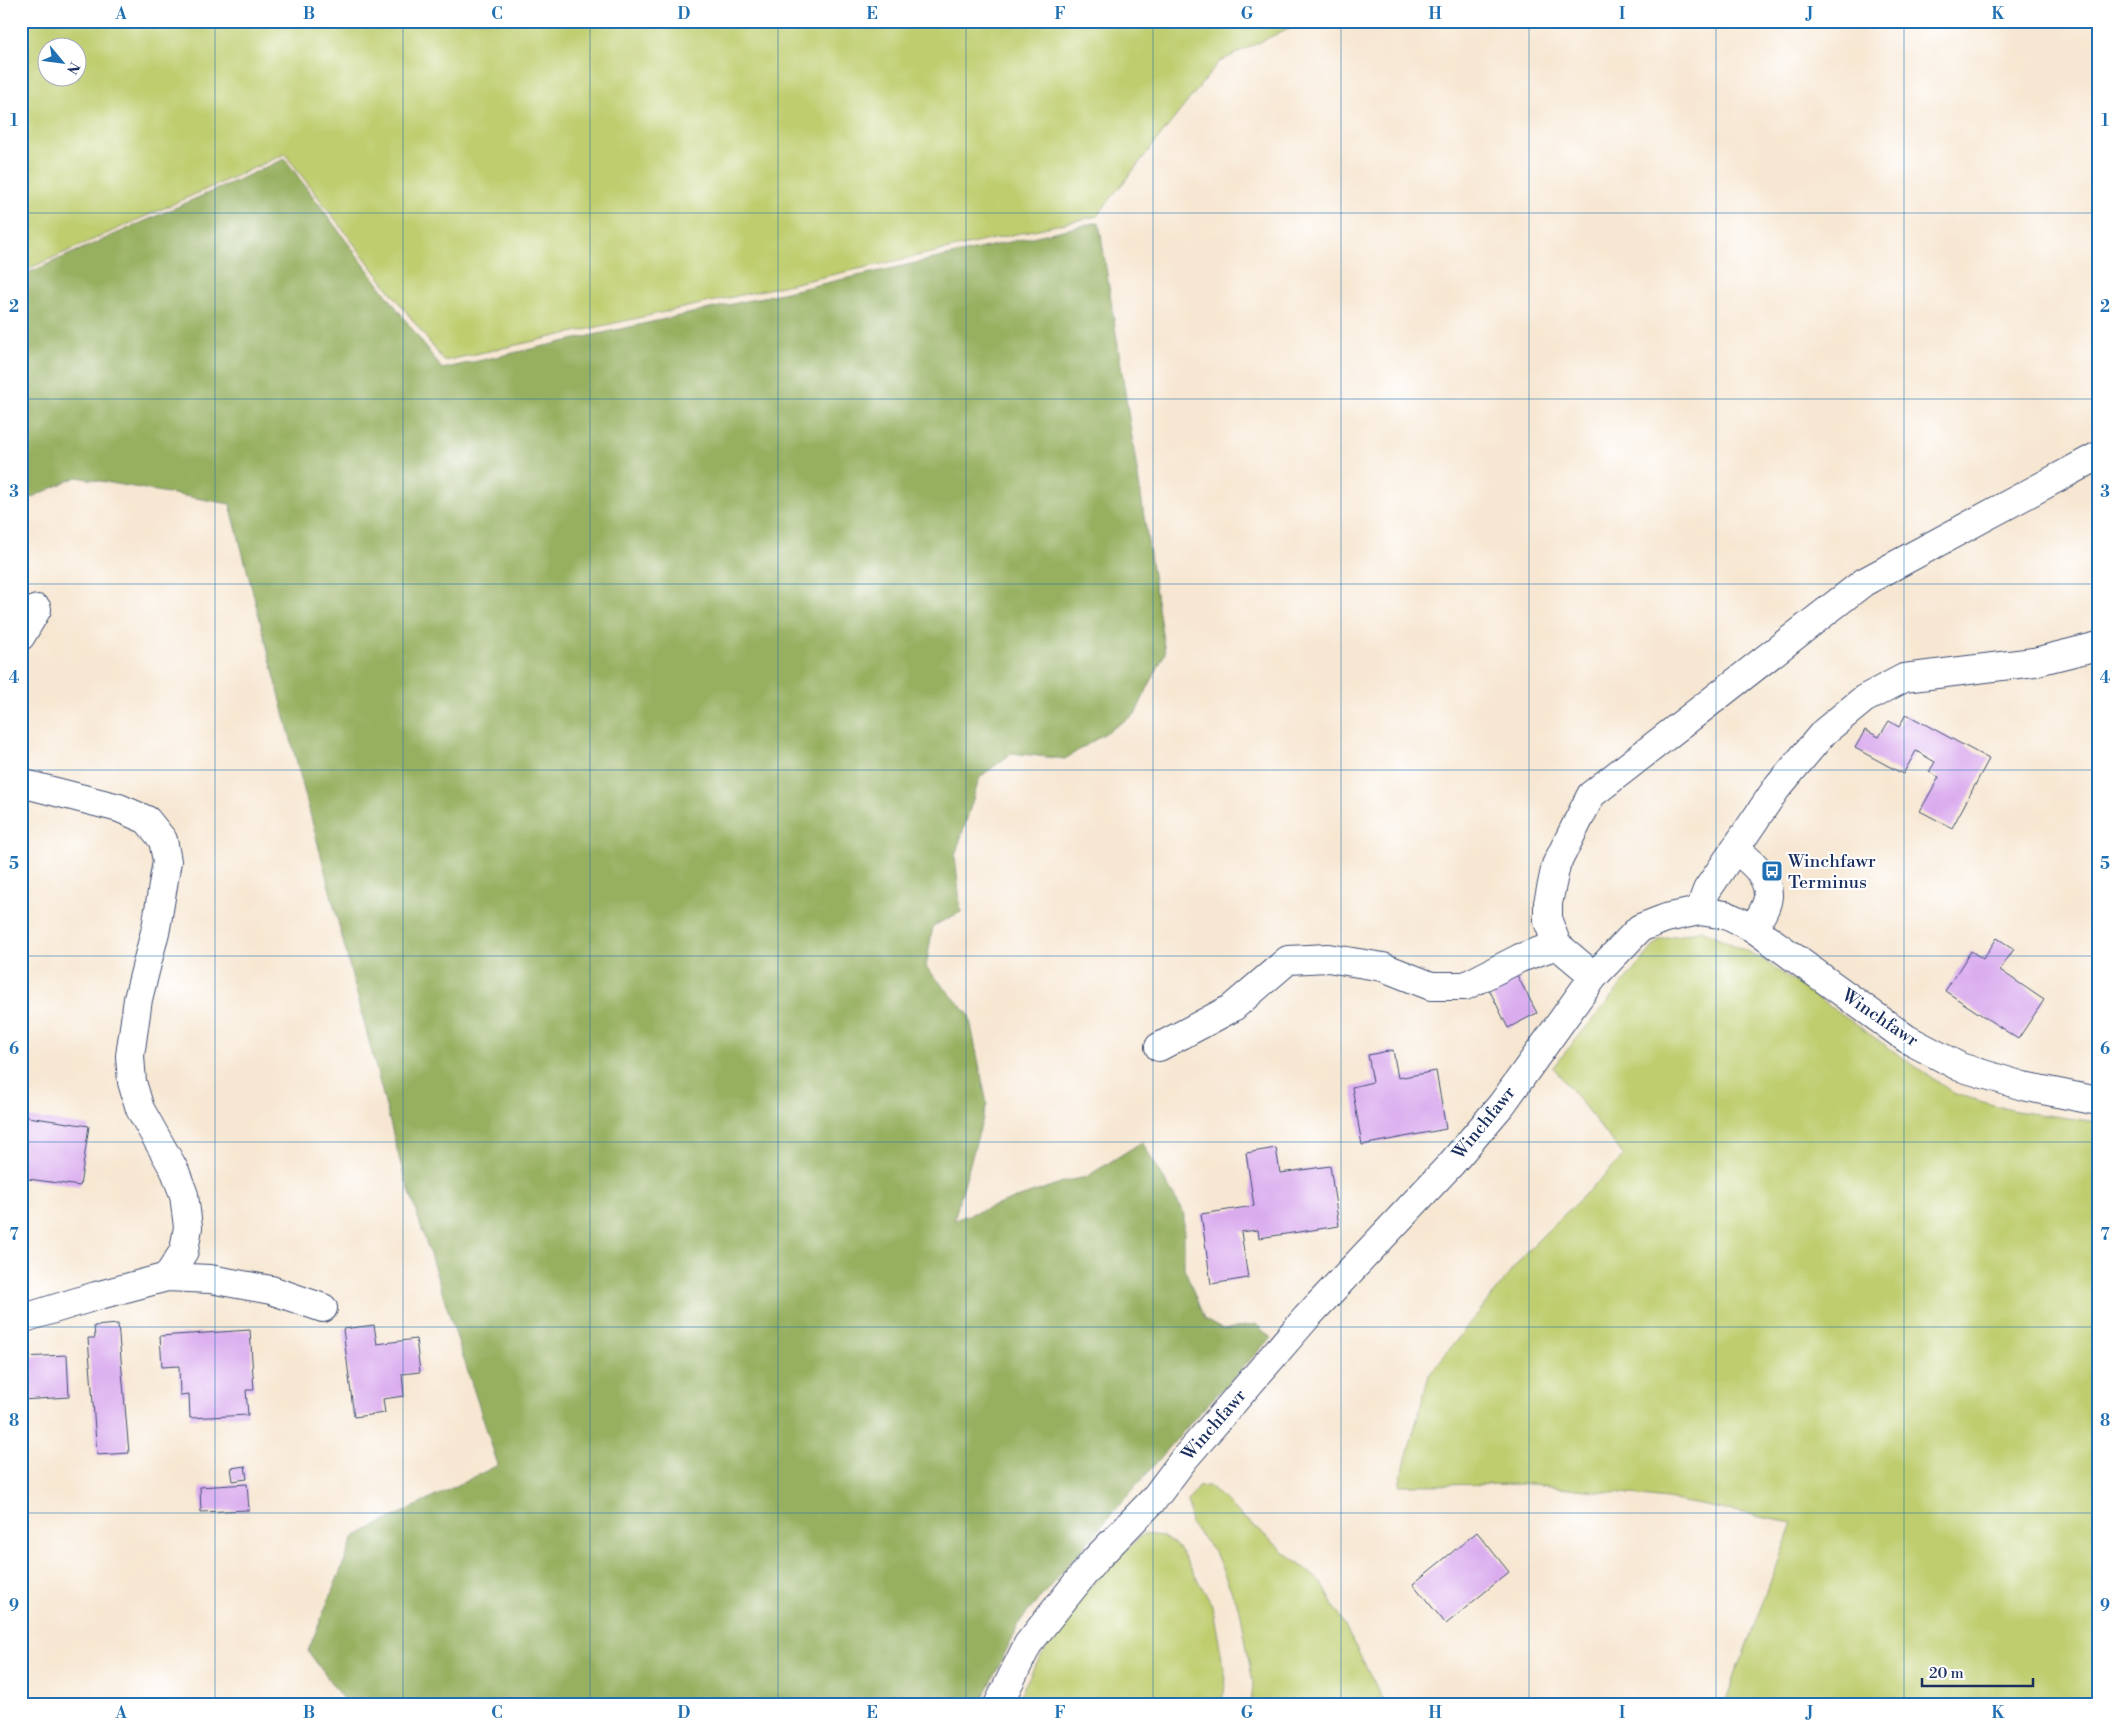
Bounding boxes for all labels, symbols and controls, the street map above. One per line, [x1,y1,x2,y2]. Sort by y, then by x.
text: A [114,4,127,24]
text: B [303,4,315,24]
text: C [491,4,503,24]
text: D [678,4,691,24]
text: E [866,4,878,24]
text: F [1054,4,1066,24]
text: G [1241,4,1254,24]
text: H [1428,4,1442,24]
text: I [1619,4,1625,24]
text: J [1805,4,1813,24]
text: K [1992,4,2006,24]
north arrow [38,38,88,88]
text: N [62,59,83,77]
text: 1 [10,111,18,131]
text: 1 [2101,111,2109,131]
text: 2 [9,297,19,317]
text: 2 [2100,297,2110,317]
text: 3 [9,482,19,502]
text: 3 [2100,482,2110,502]
text: 4 [9,668,20,688]
text: 4 [2100,668,2111,688]
place label: Winchfawr Terminus [1787,850,1876,894]
text: 5 [9,854,19,874]
text: 5 [2100,854,2110,874]
bus stop icon: Winchfawr Terminus [1760,859,1784,883]
street label: Winchfawr [1836,983,1923,1052]
text: 6 [9,1039,19,1059]
text: 6 [2100,1039,2110,1059]
street label: Winchfawr [1447,1082,1521,1165]
text: 7 [9,1225,19,1245]
text: 7 [2100,1225,2110,1245]
street label: Winchfawr [1176,1384,1252,1466]
text: 8 [9,1411,19,1431]
text: 8 [2100,1411,2110,1431]
text: 9 [9,1596,19,1616]
text: 9 [2100,1596,2110,1616]
scale bar [1922,1656,2033,1688]
text: 20 m [1929,1664,1964,1683]
text: A [114,1703,127,1723]
text: B [303,1703,315,1723]
text: C [491,1703,503,1723]
text: D [678,1703,691,1723]
text: E [866,1703,878,1723]
text: F [1054,1703,1066,1723]
text: G [1241,1703,1254,1723]
text: H [1428,1703,1442,1723]
text: I [1619,1703,1625,1723]
text: J [1805,1703,1813,1723]
text: K [1992,1703,2006,1723]

